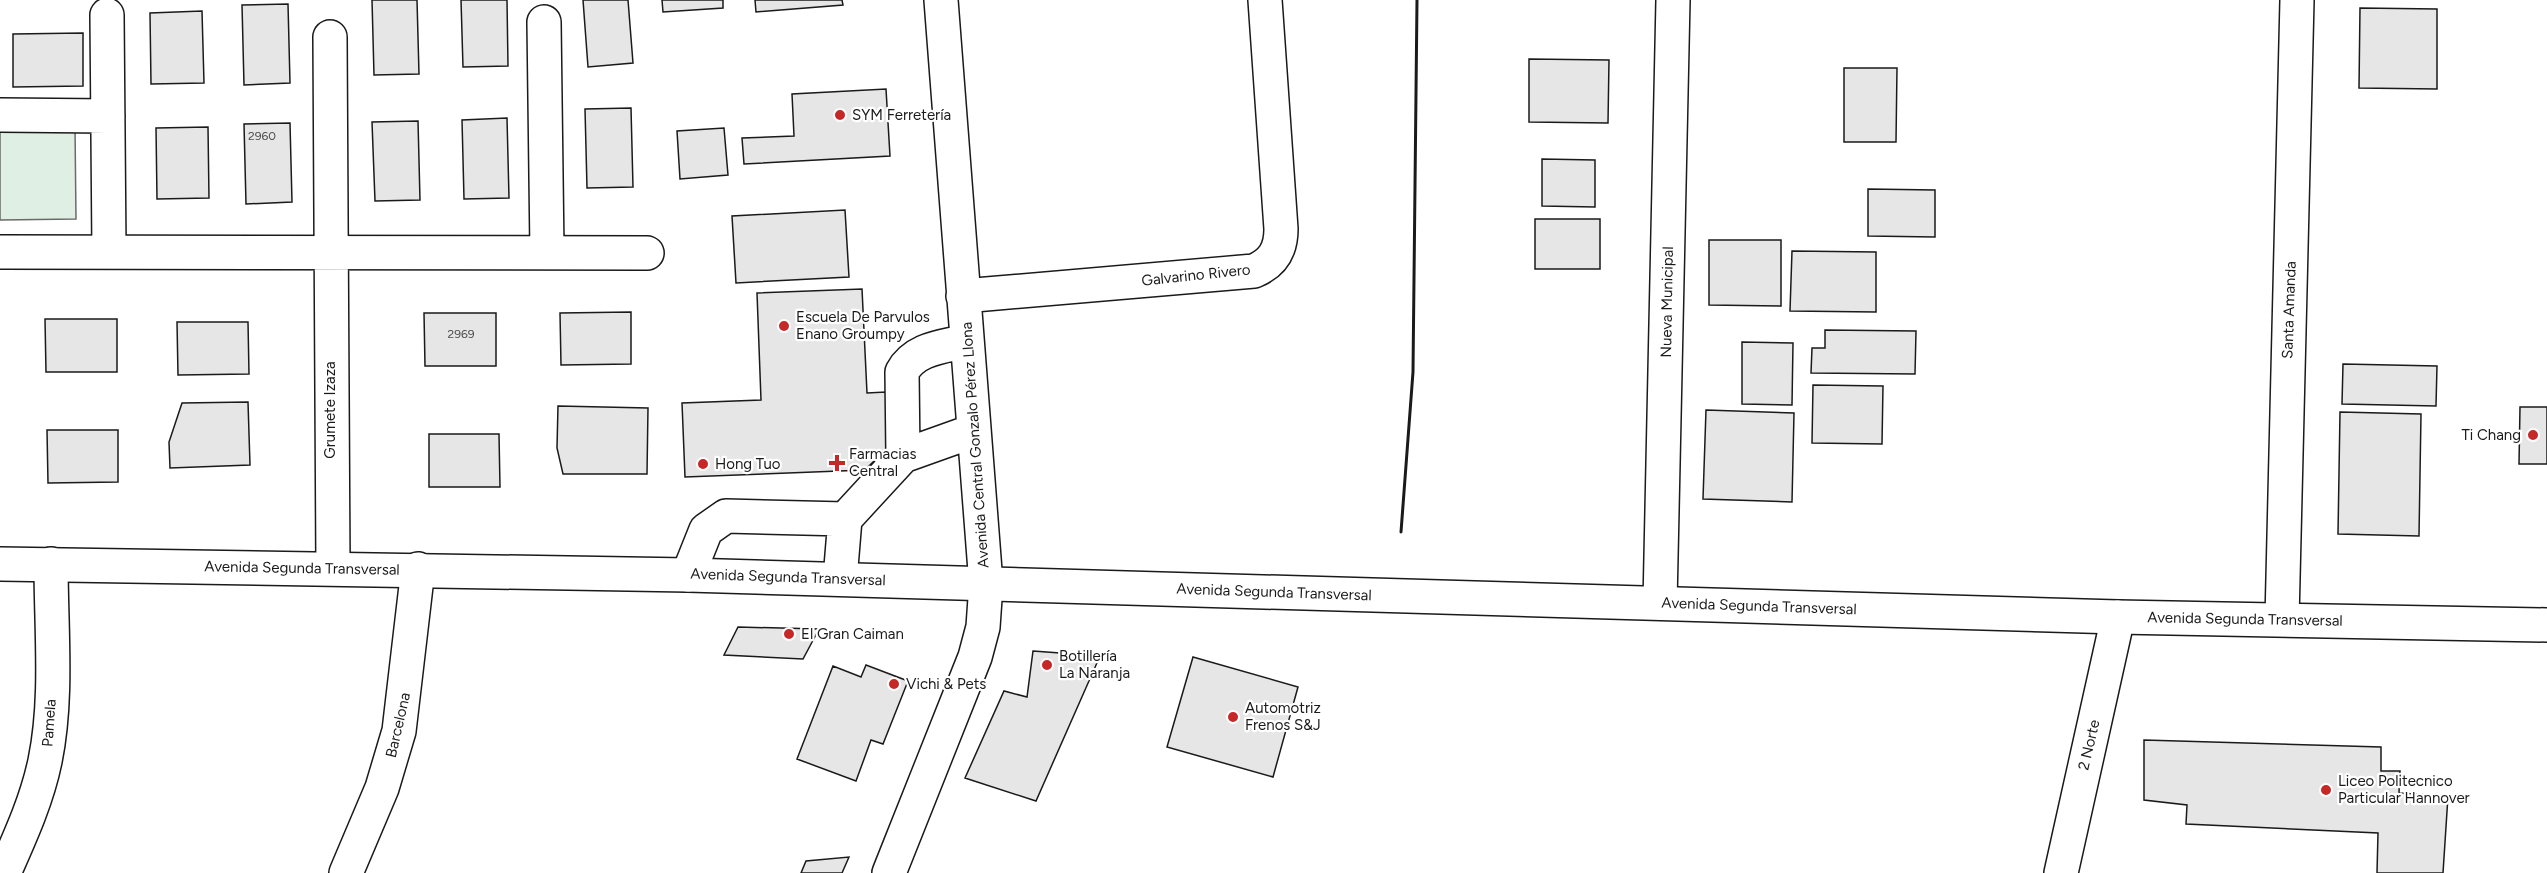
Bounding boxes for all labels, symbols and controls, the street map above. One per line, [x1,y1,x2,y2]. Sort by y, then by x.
place label: SYM Ferretería [852,106,951,124]
marker: SYM Ferretería [833,108,847,122]
house number: 2960 [248,129,276,143]
street label: Nueva Municipal [1657,246,1677,358]
street label: Galvarino Rivero [1141,260,1252,290]
street label: Santa Amanda [2278,261,2300,359]
place label: Escuela De Parvulos Enano Groumpy [796,308,930,343]
marker: Escuela De Parvulos Enano Groumpy [777,319,791,333]
street label: Avenida Central Gonzalo Pérez Llona [957,321,993,569]
house number: 2969 [447,327,475,341]
street label: Grumete Izaza [321,361,339,459]
place label: Ti Chang [2462,426,2521,444]
marker: Ti Chang [2526,428,2540,442]
place label: Farmacias Central [849,445,916,480]
place label: Hong Tuo [715,455,781,473]
marker: Farmacias Central [830,456,844,470]
marker: Hong Tuo [696,457,710,471]
street label: Avenida Segunda Transversal [204,557,400,579]
street label: Avenida Segunda Transversal [690,565,886,589]
street label: Avenida Segunda Transversal [1176,580,1372,604]
street label: Avenida Segunda Transversal [1661,594,1857,618]
street label: Avenida Segunda Transversal [2147,608,2343,630]
place label: El Gran Caiman [801,625,904,643]
marker: El Gran Caiman [782,627,796,641]
place label: Botillería La Naranja [1059,647,1130,682]
marker: Botillería La Naranja [1040,658,1054,672]
place label: Vichi & Pets [906,675,986,693]
marker: Vichi & Pets [887,677,901,691]
street label: Barcelona [382,691,414,759]
street label: Pamela [38,698,60,748]
place label: Automotriz Frenos S&J [1245,699,1321,734]
marker: Automotriz Frenos S&J [1226,710,1240,724]
street label: 2 Norte [2074,718,2104,772]
place label: Liceo Politecnico Particular Hannover [2338,772,2470,807]
marker: Liceo Politecnico Particular Hannover [2319,783,2333,797]

